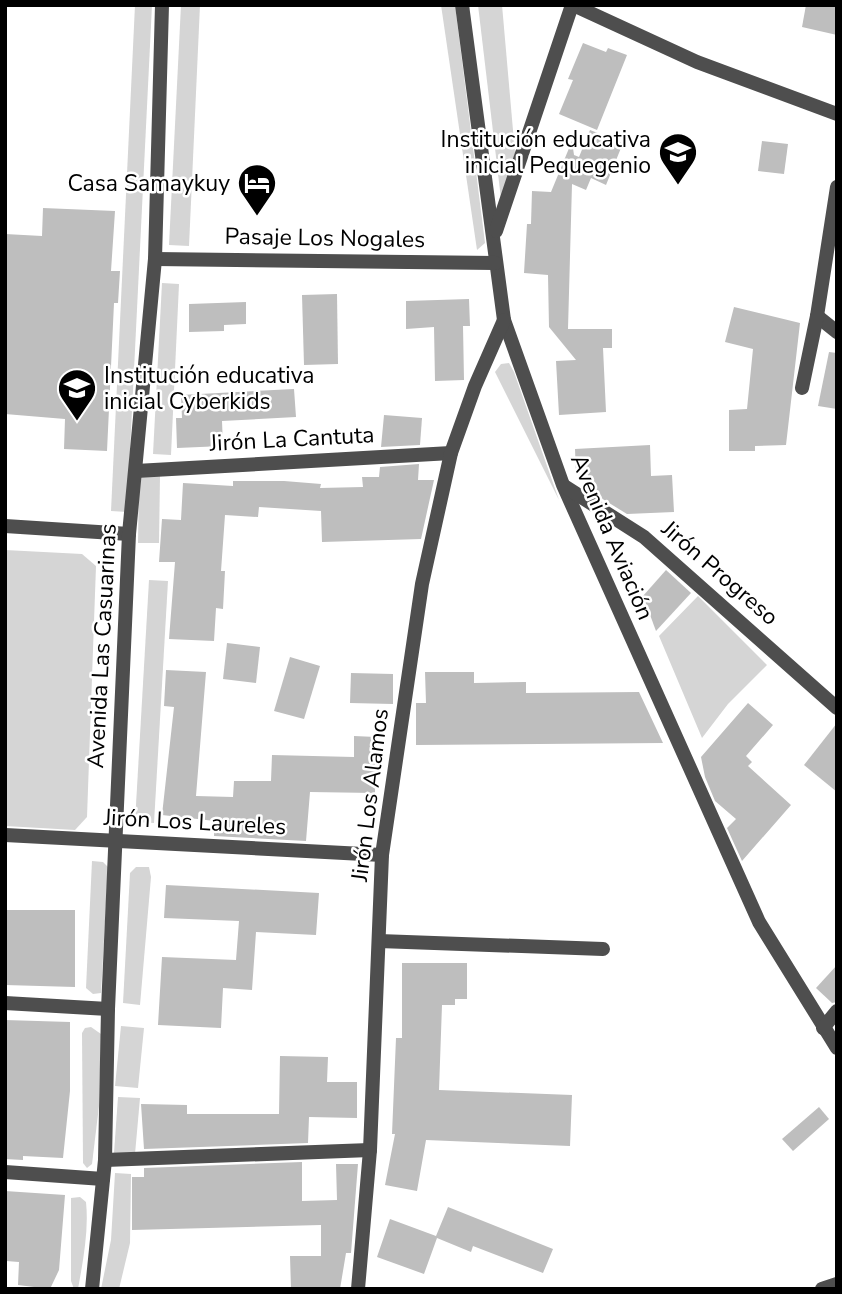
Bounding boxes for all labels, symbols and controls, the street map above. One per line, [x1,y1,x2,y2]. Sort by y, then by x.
place label: Institución educativa inicial Pequegenio [441,124,651,181]
school or university icon: Institución educativa inicial Pequegenio [657,131,699,186]
hotel icon: Casa Samaykuy [236,162,278,217]
place label: Casa Samaykuy [67,168,230,199]
street label: Pasaje Los Nogales [224,221,426,255]
place label: Institución educativa inicial Cyberkids [104,360,314,417]
school or university icon: Institución educativa inicial Cyberkids [56,367,98,422]
street label: Jirón La Cantuta [208,419,375,459]
street label: Avenida Aviación [563,449,661,625]
street label: Jirón Progreso [654,513,785,632]
street label: Avenida Las Casuarinas [80,523,124,769]
street label: Jirón Los Alamos [344,707,396,884]
street label: Jirón Los Laureles [102,802,287,842]

